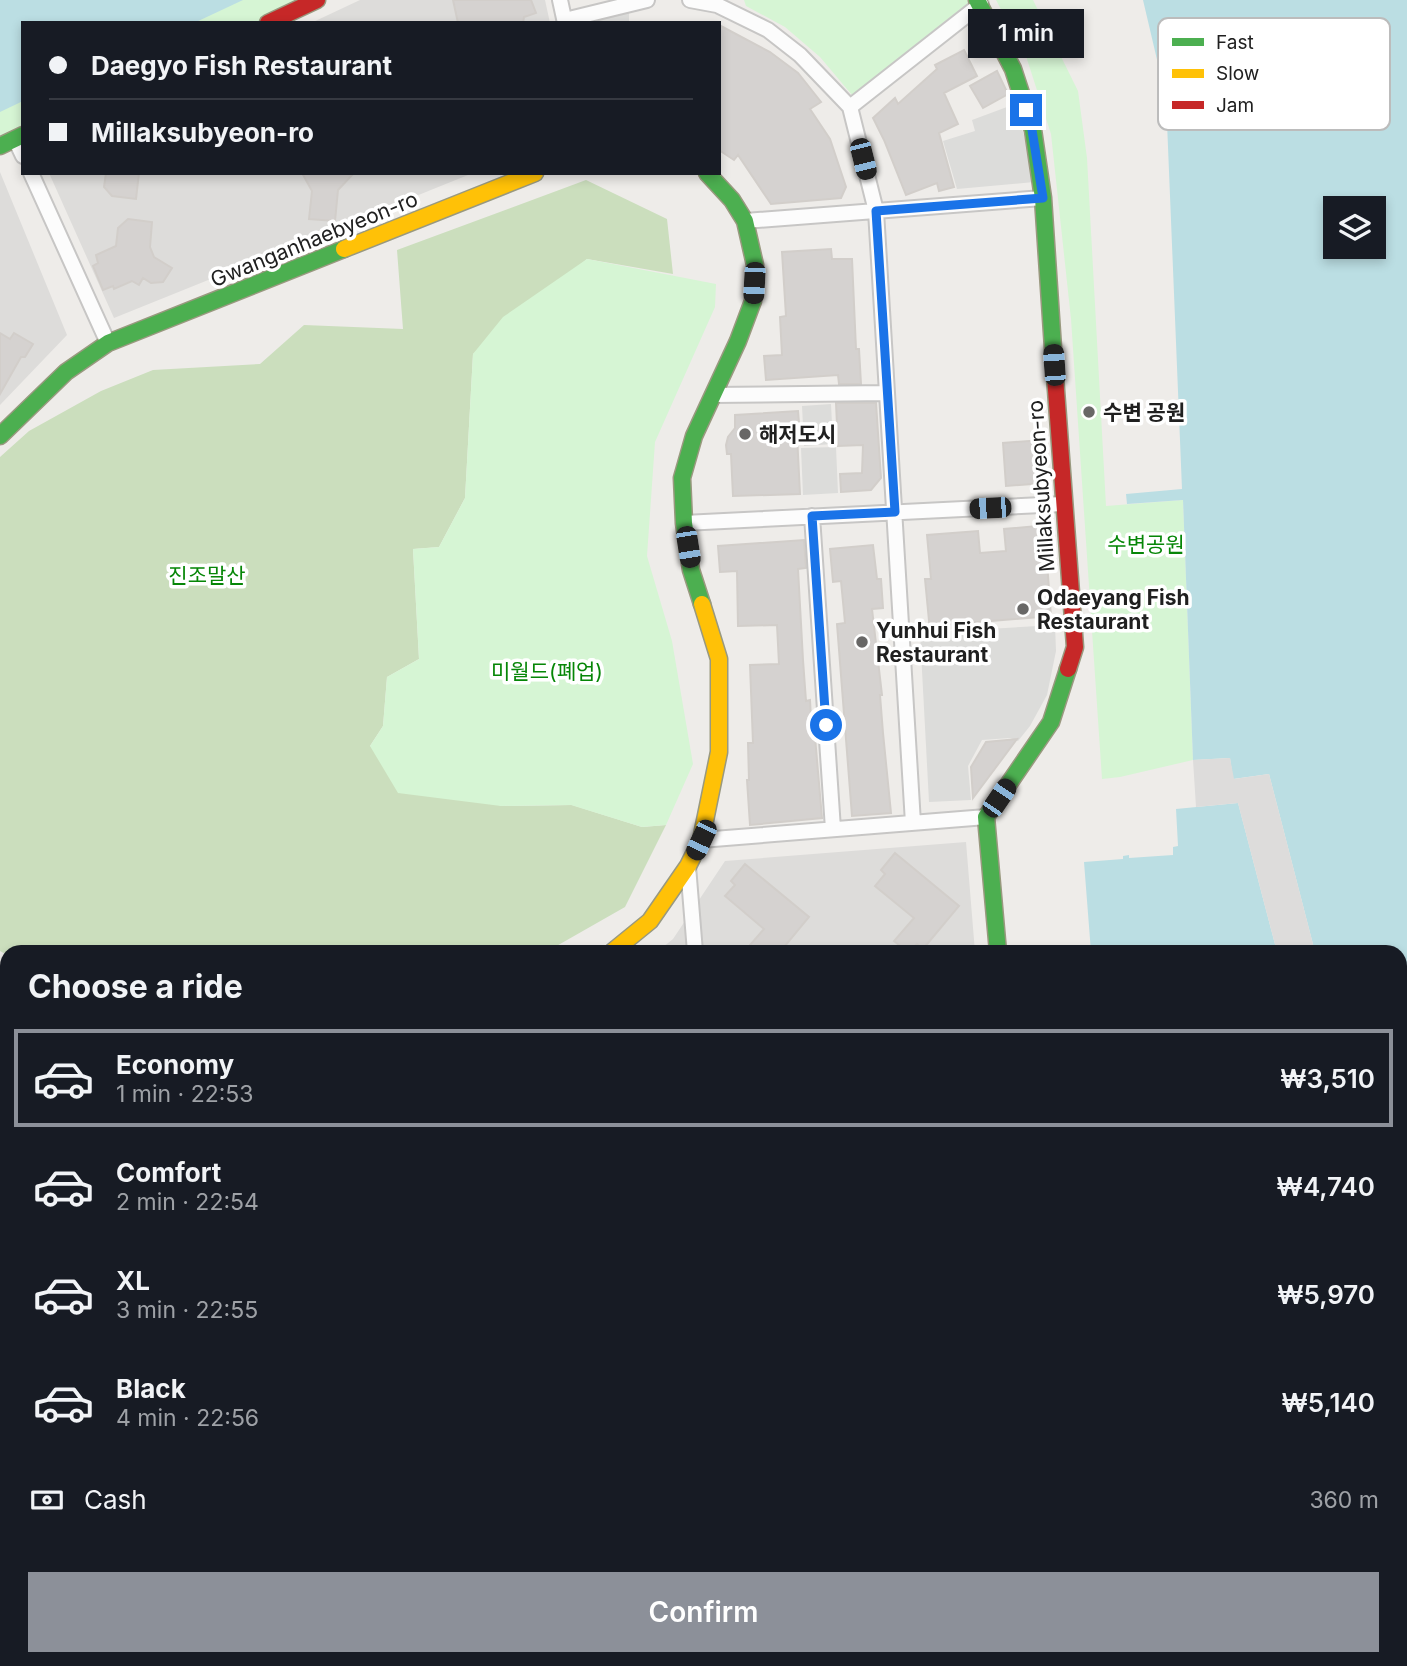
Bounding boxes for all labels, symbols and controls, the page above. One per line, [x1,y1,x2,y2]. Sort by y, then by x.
callout: 1 min [968,8,1084,57]
legend [1158,18,1390,130]
text: 1 min [998,19,1054,47]
text: Fast [1216,31,1254,54]
text: Daegyo Fish Restaurant [91,50,392,81]
text: Slow [1216,62,1259,85]
route end [1010,94,1042,126]
text: Jam [1216,94,1254,117]
text: Millaksubyeon-ro [91,117,314,148]
car [848,136,879,182]
street label: Gwanganhaebyeon-ro [207,186,421,292]
map controls [1323,196,1386,259]
button: layers [1323,196,1386,259]
car [743,261,766,305]
car [1043,343,1066,387]
street label: Millaksubyeon-ro [1023,399,1059,573]
place label: 수변 공원 [1103,400,1185,425]
marker: 수변 공원 [1081,404,1097,420]
place label: 해저도시 [759,422,836,447]
marker: 해저도시 [737,426,753,442]
car [969,496,1012,520]
car [675,525,702,569]
park label: 수변공원 [1107,532,1185,557]
park label: 진조말산 [168,563,246,588]
place label: Odaeyang Fish Restaurant [1037,585,1190,634]
marker: Odaeyang Fish Restaurant [1015,601,1031,617]
place label: Yunhui Fish Restaurant [876,618,996,667]
marker: Yunhui Fish Restaurant [854,634,870,650]
park label: 미월드(폐업) [491,659,603,684]
route start [810,709,842,741]
car [979,775,1020,821]
car [683,817,720,863]
text: Choose a ride [28,967,243,1006]
icon: car [32,1047,95,1110]
text: Economy [116,1049,234,1080]
text: ₩3,510 [1280,1063,1375,1094]
text: 1 min · 22:53 [116,1080,254,1108]
icon: car [32,1155,95,1218]
text: Comfort [116,1157,221,1188]
text: ₩4,740 [1277,1171,1375,1202]
text: 2 min · 22:54 [116,1188,259,1216]
icon: car [32,1263,95,1326]
text: XL [116,1265,150,1296]
text: ₩5,970 [1277,1279,1375,1310]
text: 3 min · 22:55 [116,1296,258,1324]
icon: car [32,1371,95,1434]
text: Black [116,1373,186,1404]
text: ₩5,140 [1282,1387,1375,1418]
text: 4 min · 22:56 [116,1404,259,1432]
icon: cash [28,1481,66,1519]
text: Cash [84,1484,147,1515]
text: 360 m [1309,1486,1379,1514]
button: Confirm [28,1572,1379,1652]

